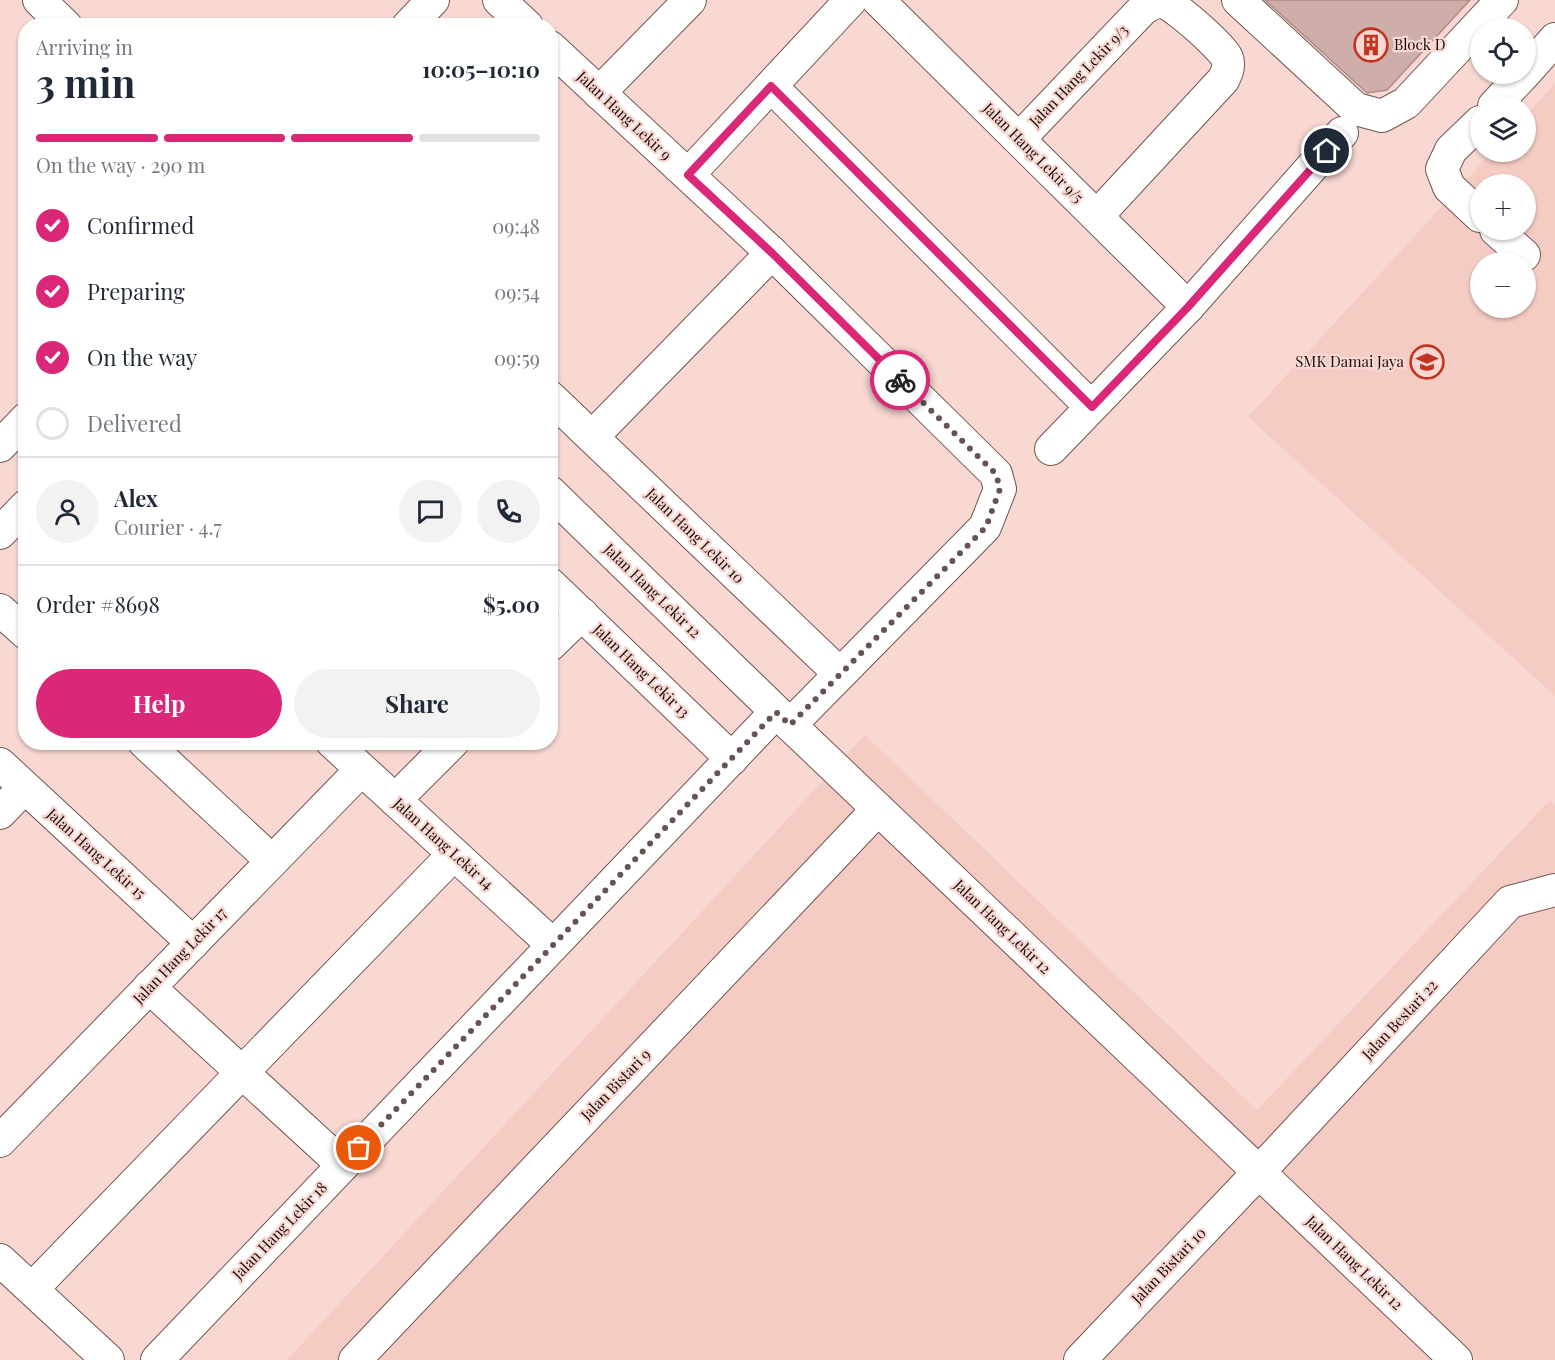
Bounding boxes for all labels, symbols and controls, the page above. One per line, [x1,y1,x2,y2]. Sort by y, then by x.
map controls [1470,18,1536,318]
button: locate [1470,18,1536,84]
street label: Jalan Hang Lekir 9/3 [1024,20,1132,131]
building icon: Block D [1353,27,1389,63]
text: Arriving in [36,33,133,60]
place label: Block D [1394,34,1446,54]
text: 10:05–10:10 [422,54,540,84]
text: 3 min [36,56,135,108]
street label: Jalan Hang Lekir 9 [572,66,676,164]
button: layers [1470,96,1536,162]
street label: Jalan Hang Lekir 9/5 [979,97,1088,207]
pin [1301,125,1352,176]
icon: home [1310,134,1343,167]
text: On the way · 290 m [36,151,205,178]
button: + [1470,174,1536,240]
icon: check [36,209,69,242]
text: Confirmed [87,210,194,240]
text: 09:48 [492,212,540,239]
button: − [1470,252,1536,318]
icon: check [36,275,69,308]
text: Preparing [87,276,185,306]
text: 09:54 [494,278,540,305]
icon: check [36,341,69,374]
text: On the way [87,342,197,372]
text: 09:59 [494,344,540,371]
school or university icon: SMK Damai Jaya [1409,344,1445,380]
courier [870,350,930,410]
place label: SMK Damai Jaya [1295,351,1405,371]
icon: bike [884,364,917,397]
text: Delivered [87,408,182,438]
button: person [36,480,99,543]
button: chat [399,480,462,543]
button: phone [477,480,540,543]
street label: Jalan Hang Lekir 10 [641,482,749,587]
text: Alex [114,483,158,513]
text: Courier · 4.7 [114,513,222,540]
street label: Jalan Hang Lekir 12 [599,538,706,642]
text: Order #8698 [36,589,160,619]
text: $5.00 [483,589,540,619]
street label: Jalan Hang Lekir 13 [588,618,694,722]
button: Help [36,669,282,738]
button: Share [294,669,540,738]
street label: Jalan Hang Lekir 14 [389,792,498,893]
street label: Jalan Hang Lekir 15 [42,803,150,903]
street label: Jalan Hang Lekir 12 [949,874,1056,978]
street label: Jalan Hang Lekir 17 [127,903,230,1008]
street label: Jalan Bestari 22 [1356,975,1441,1064]
street label: Jalan Bistari 9 [575,1044,654,1125]
pin [333,1122,384,1173]
icon: bag [342,1131,375,1164]
street label: Jalan Hang Lekir 18 [227,1177,331,1284]
street label: Jalan Hang Lekir 12 [1301,1210,1408,1314]
street label: Jalan Bistari 10 [1126,1223,1210,1309]

